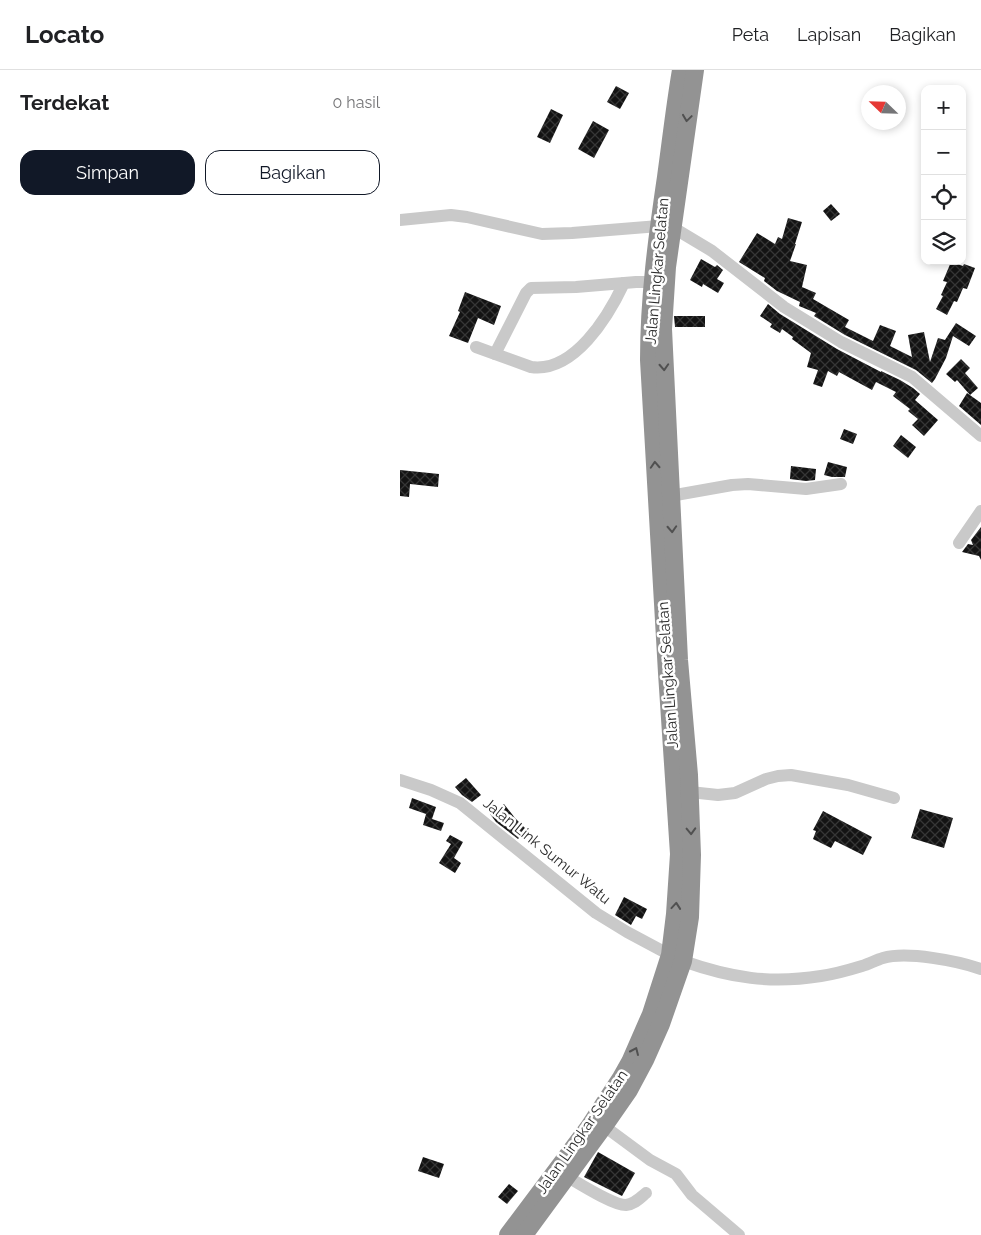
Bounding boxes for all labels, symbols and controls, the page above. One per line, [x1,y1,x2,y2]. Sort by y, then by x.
text: Locato [25,20,104,49]
text: Peta [732,24,769,45]
text: Lapisan [797,24,861,45]
text: Bagikan [889,24,956,45]
north arrow [861,85,906,130]
map controls [921,85,966,265]
button: + [921,85,966,130]
text: Terdekat [20,90,109,115]
text: 0 hasil [333,93,380,112]
one-way arrow [683,114,693,122]
button: − [921,130,966,175]
button: Simpan [20,150,195,195]
button: Bagikan [205,150,380,195]
button: locate [921,175,966,220]
street label: Jalan Lingkar Selatan [642,197,672,345]
button: layers [921,220,966,265]
one-way arrow [658,363,669,371]
one-way arrow [649,460,660,468]
one-way arrow [667,525,678,533]
street label: Jalan Lingkar Selatan [654,601,682,749]
street label: Jalan Link Sumur Watu [480,794,614,908]
one-way arrow [686,827,697,835]
one-way arrow [670,902,681,910]
one-way arrow [628,1047,639,1056]
street label: Jalan Lingkar Selatan [532,1067,632,1197]

